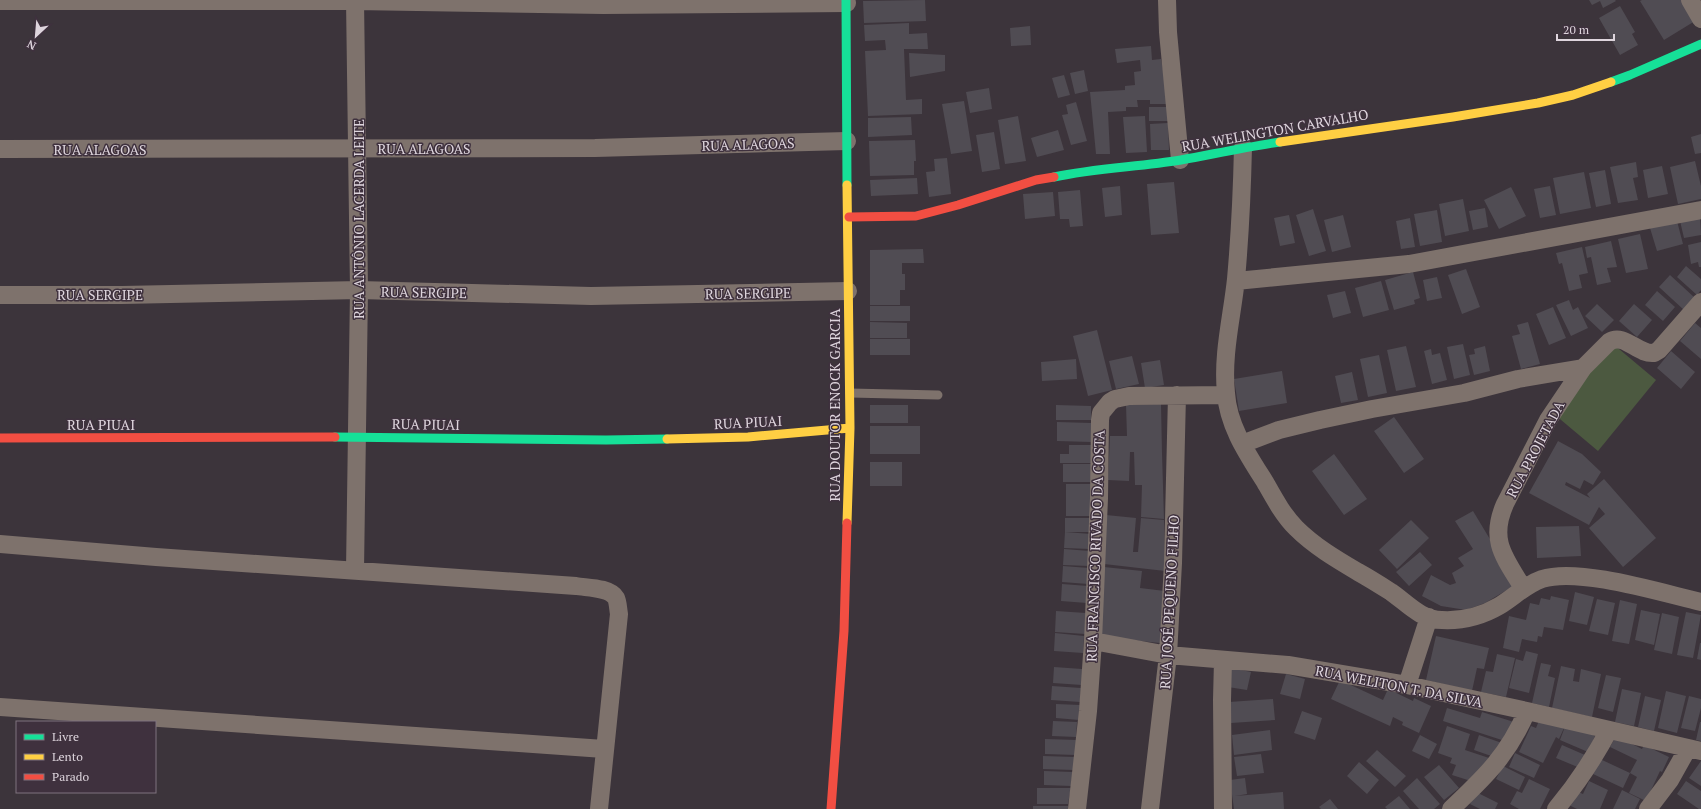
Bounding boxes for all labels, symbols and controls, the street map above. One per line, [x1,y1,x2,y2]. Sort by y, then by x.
north arrow [16,16,56,56]
scale bar [1557,16,1614,42]
text: 20 m [1563,22,1590,37]
text: N [24,37,38,53]
street label: RUA WELINGTON CARVALHO [1180,104,1370,156]
street label: RUA ANTÔNIO LACERDA LEITE [349,119,368,319]
street label: RUA ALAGOAS [701,133,795,155]
street label: RUA ALAGOAS [377,139,471,158]
street label: RUA ALAGOAS [53,140,147,159]
street label: RUA SERGIPE [381,282,467,302]
street label: RUA SERGIPE [705,283,791,303]
street label: RUA SERGIPE [57,285,143,304]
street label: RUA DOUTOR ENOCK GARCIA [825,308,844,502]
street label: RUA PROJETADA [1502,397,1569,501]
street label: RUA PIUAI [713,411,783,433]
street label: RUA PIUAI [392,414,460,434]
street label: RUA PIUAI [67,415,135,434]
street label: RUA FRANCISCO RIVADO DA COSTA [1081,429,1109,662]
street label: RUA JOSÉ PEQUENO FILHO [1155,514,1183,690]
street label: RUA WELITON T. DA SILVA [1314,660,1485,712]
legend [16,721,156,793]
text: Livre [52,729,79,744]
text: Lento [52,749,83,764]
text: Parado [52,769,90,784]

